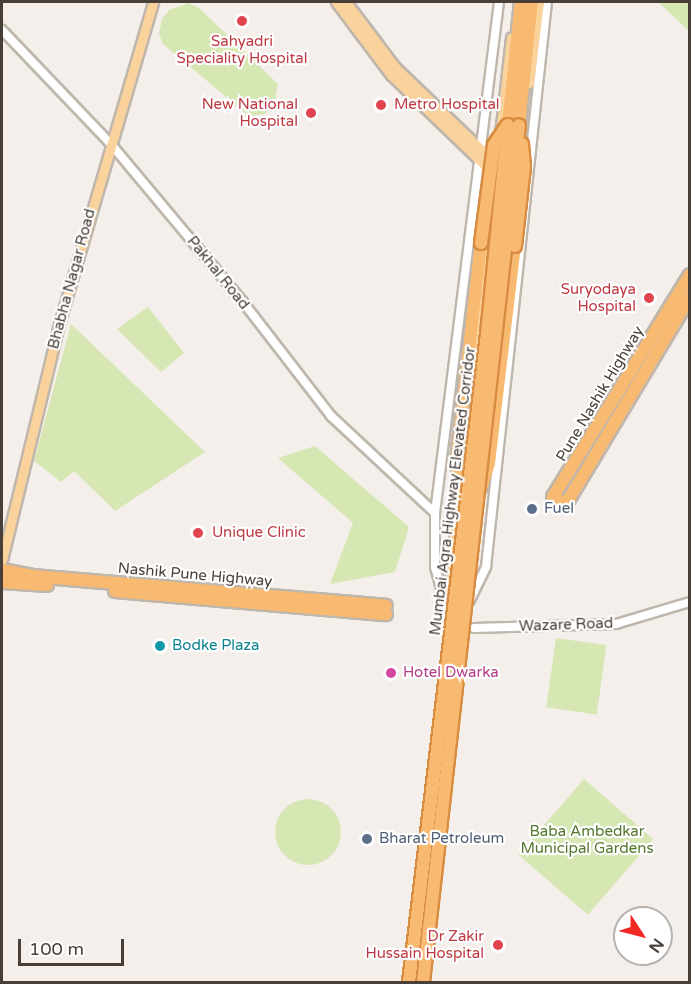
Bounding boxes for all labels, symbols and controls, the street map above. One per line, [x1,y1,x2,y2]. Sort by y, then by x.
marker: Sahyadri Speciality Hospital [233,12,251,30]
place label: Sahyadri Speciality Hospital [177,32,307,67]
place label: New National Hospital [202,95,298,130]
marker: Metro Hospital [372,96,390,114]
place label: Metro Hospital [394,96,500,114]
marker: New National Hospital [302,104,320,122]
street label: Bhabha Nagar Road [45,207,99,351]
street label: Pakhal Road [183,233,253,313]
place label: Suryodaya Hospital [561,280,636,315]
marker: Suryodaya Hospital [640,289,658,307]
street label: Pune Nashik Highway [552,323,648,465]
street label: Mumbai Agra Highway Elevated Corridor [426,346,480,636]
place label: Fuel [544,500,574,518]
marker: Fuel [525,502,539,516]
marker: Unique Clinic [189,524,207,542]
place label: Unique Clinic [212,524,306,542]
street label: Nashik Pune Highway [117,559,273,591]
street label: Wazare Road [518,614,614,636]
place label: Bodke Plaza [172,637,259,655]
marker: Bodke Plaza [153,639,167,653]
place label: Hotel Dwarka [403,664,499,682]
marker: Hotel Dwarka [384,666,398,680]
park label: Baba Ambedkar Municipal Gardens [520,822,654,857]
place label: Bharat Petroleum [379,830,504,848]
marker: Bharat Petroleum [360,832,374,846]
north arrow [613,906,673,966]
scale bar [21,927,128,965]
place label: Dr Zakir Hussain Hospital [366,927,484,962]
text: N [644,934,668,956]
marker: Dr Zakir Hussain Hospital [489,936,507,954]
text: 100 m [29,938,84,960]

